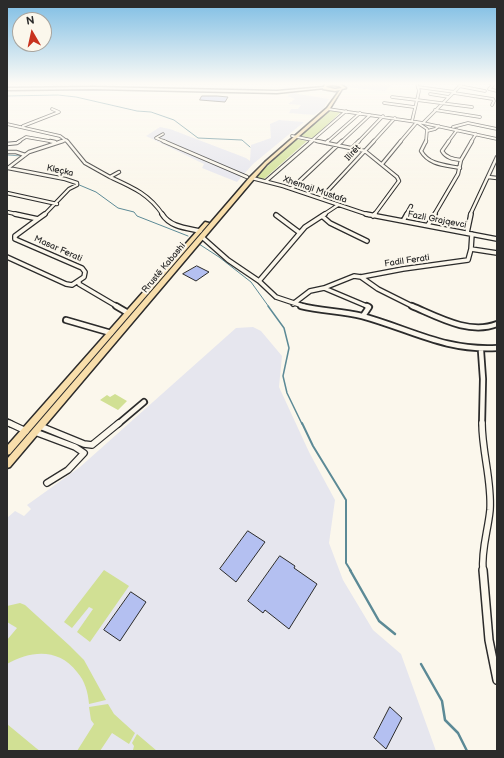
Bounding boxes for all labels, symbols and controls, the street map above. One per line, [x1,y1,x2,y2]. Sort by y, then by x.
north arrow [12,12,52,52]
text: N [25,14,35,28]
street label: Ilirët [343,143,363,163]
street label: Kleçka [46,163,74,179]
street label: Xhemajl Mustafa [282,174,348,206]
street label: Fazli Grajqevci [407,209,467,231]
street label: Masar Ferati [32,234,84,264]
street label: Rrustë Kabashi [140,241,188,295]
street label: Fadil Ferati [384,252,430,270]

